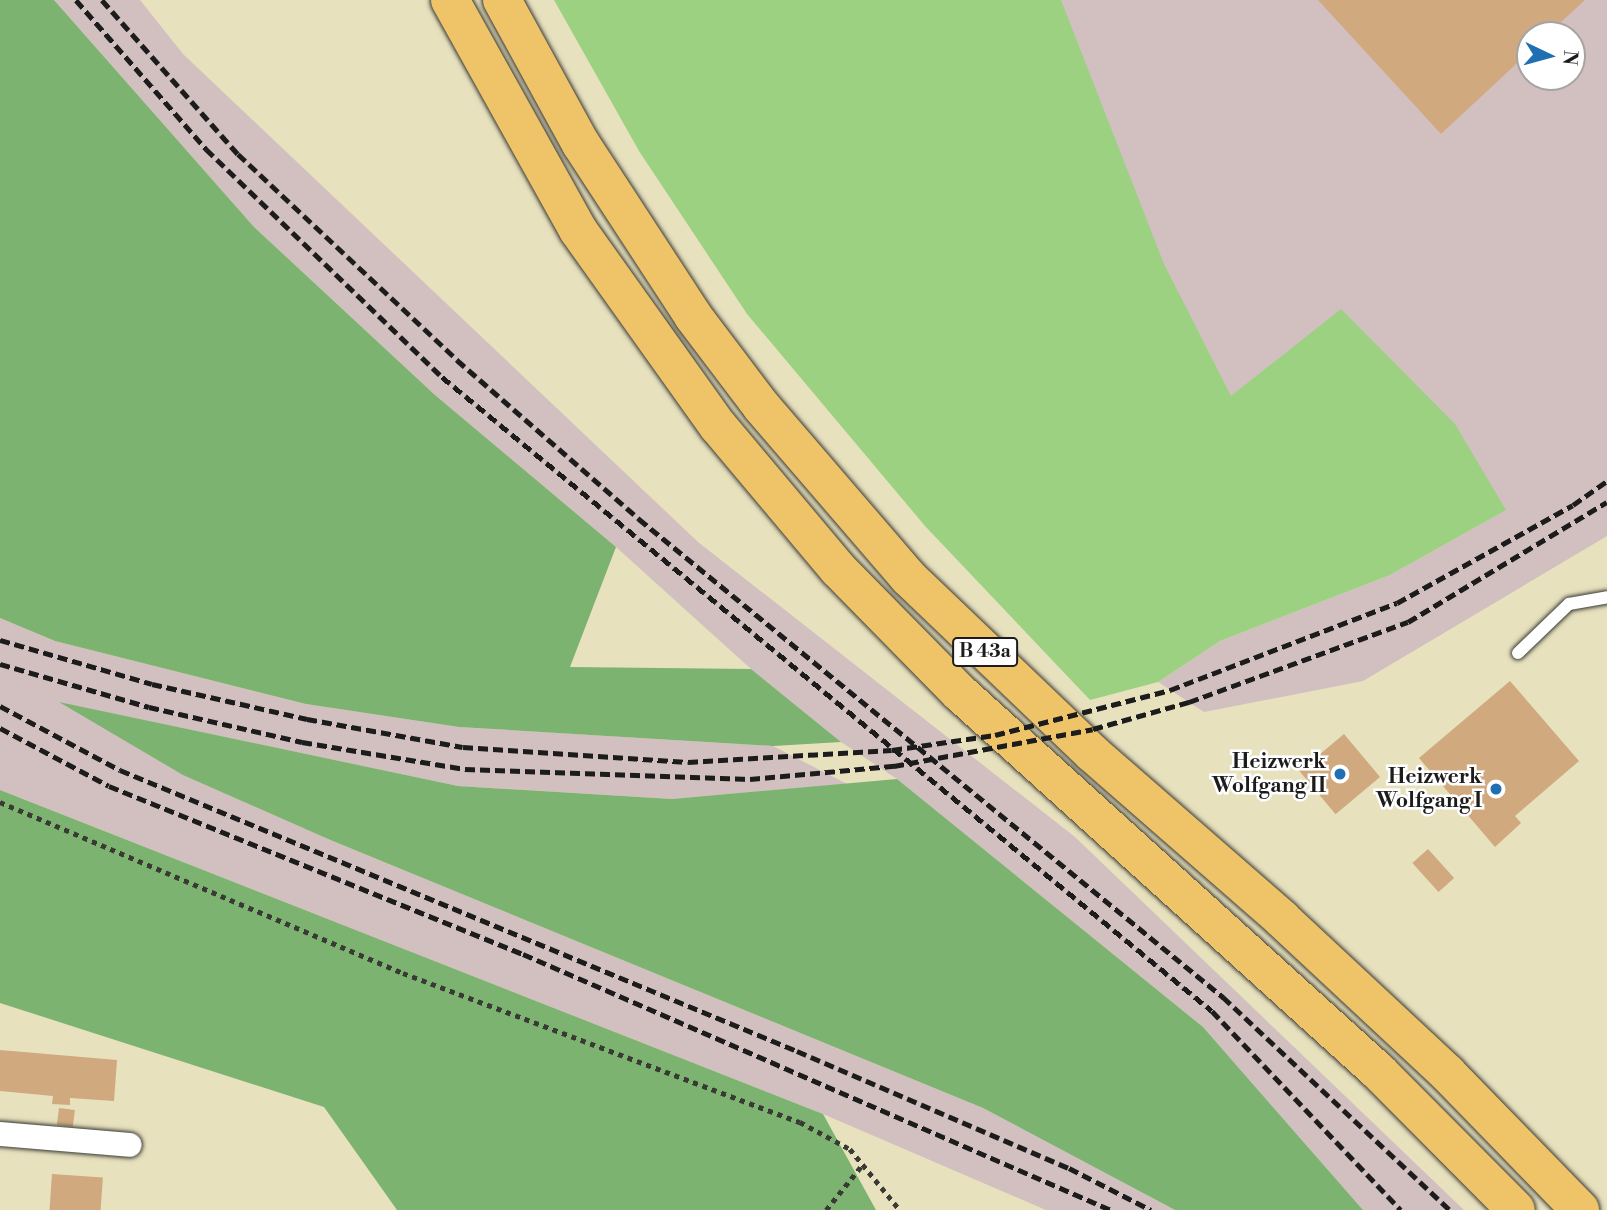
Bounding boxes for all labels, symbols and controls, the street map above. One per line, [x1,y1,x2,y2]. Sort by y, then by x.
north arrow [1516,21,1586,91]
text: N [1557,49,1583,66]
road number: B 43a [952,636,1018,667]
place label: Heizwerk Wolfgang II [1212,749,1326,799]
place label: Heizwerk Wolfgang I [1376,764,1482,814]
marker: Heizwerk Wolfgang II [1332,766,1348,782]
marker: Heizwerk Wolfgang I [1488,781,1504,797]

